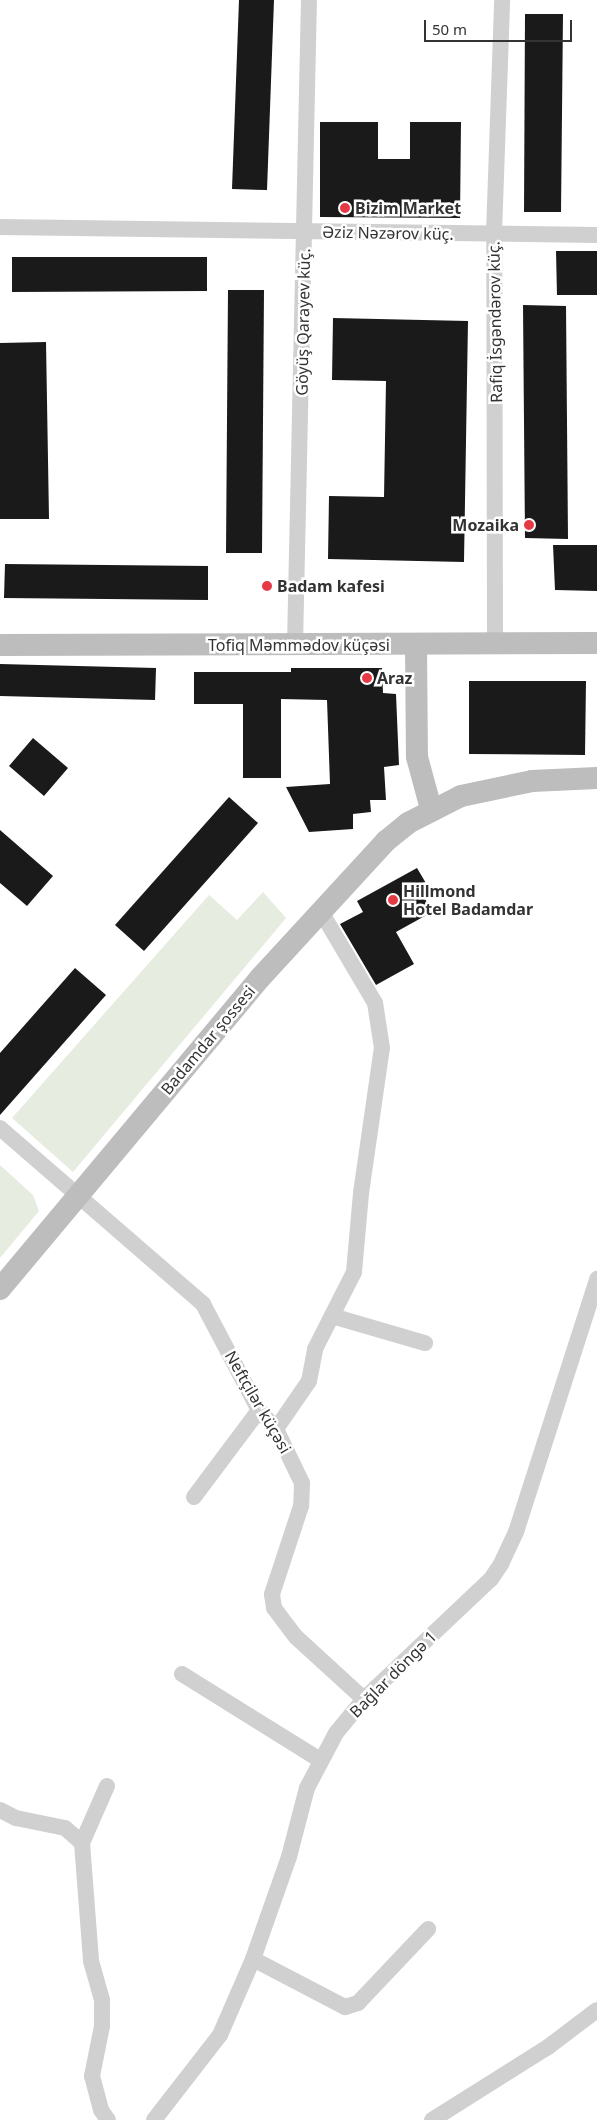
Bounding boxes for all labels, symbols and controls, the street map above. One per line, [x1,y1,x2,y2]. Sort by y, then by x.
scale bar [427,10,574,42]
text: 50 m [432,19,467,39]
place label: Bizim Market [355,198,461,218]
marker: Bizim Market [339,202,351,214]
street label: Əziz Nəzərov küç. [322,222,454,244]
street label: Rafiq İsgəndərov küç. [484,241,506,403]
street label: Göyüş Qarayev küç. [292,248,314,396]
place label: Mozaika [452,515,519,535]
marker: Mozaika [523,519,535,531]
place label: Badam kafesi [277,576,385,596]
marker: Badam kafesi [261,580,273,592]
street label: Tofiq Məmmədov küçəsi [208,635,390,655]
place label: Araz [377,668,412,688]
marker: Araz [361,672,373,684]
place label: Hillmond Hotel Badamdar [403,881,533,919]
marker: Hillmond Hotel Badamdar [387,894,399,906]
street label: Badamdar şossesi [157,982,259,1098]
street label: Neftçilər küçəsi [221,1347,295,1457]
street label: Bağlar döngə 1 [346,1627,440,1721]

